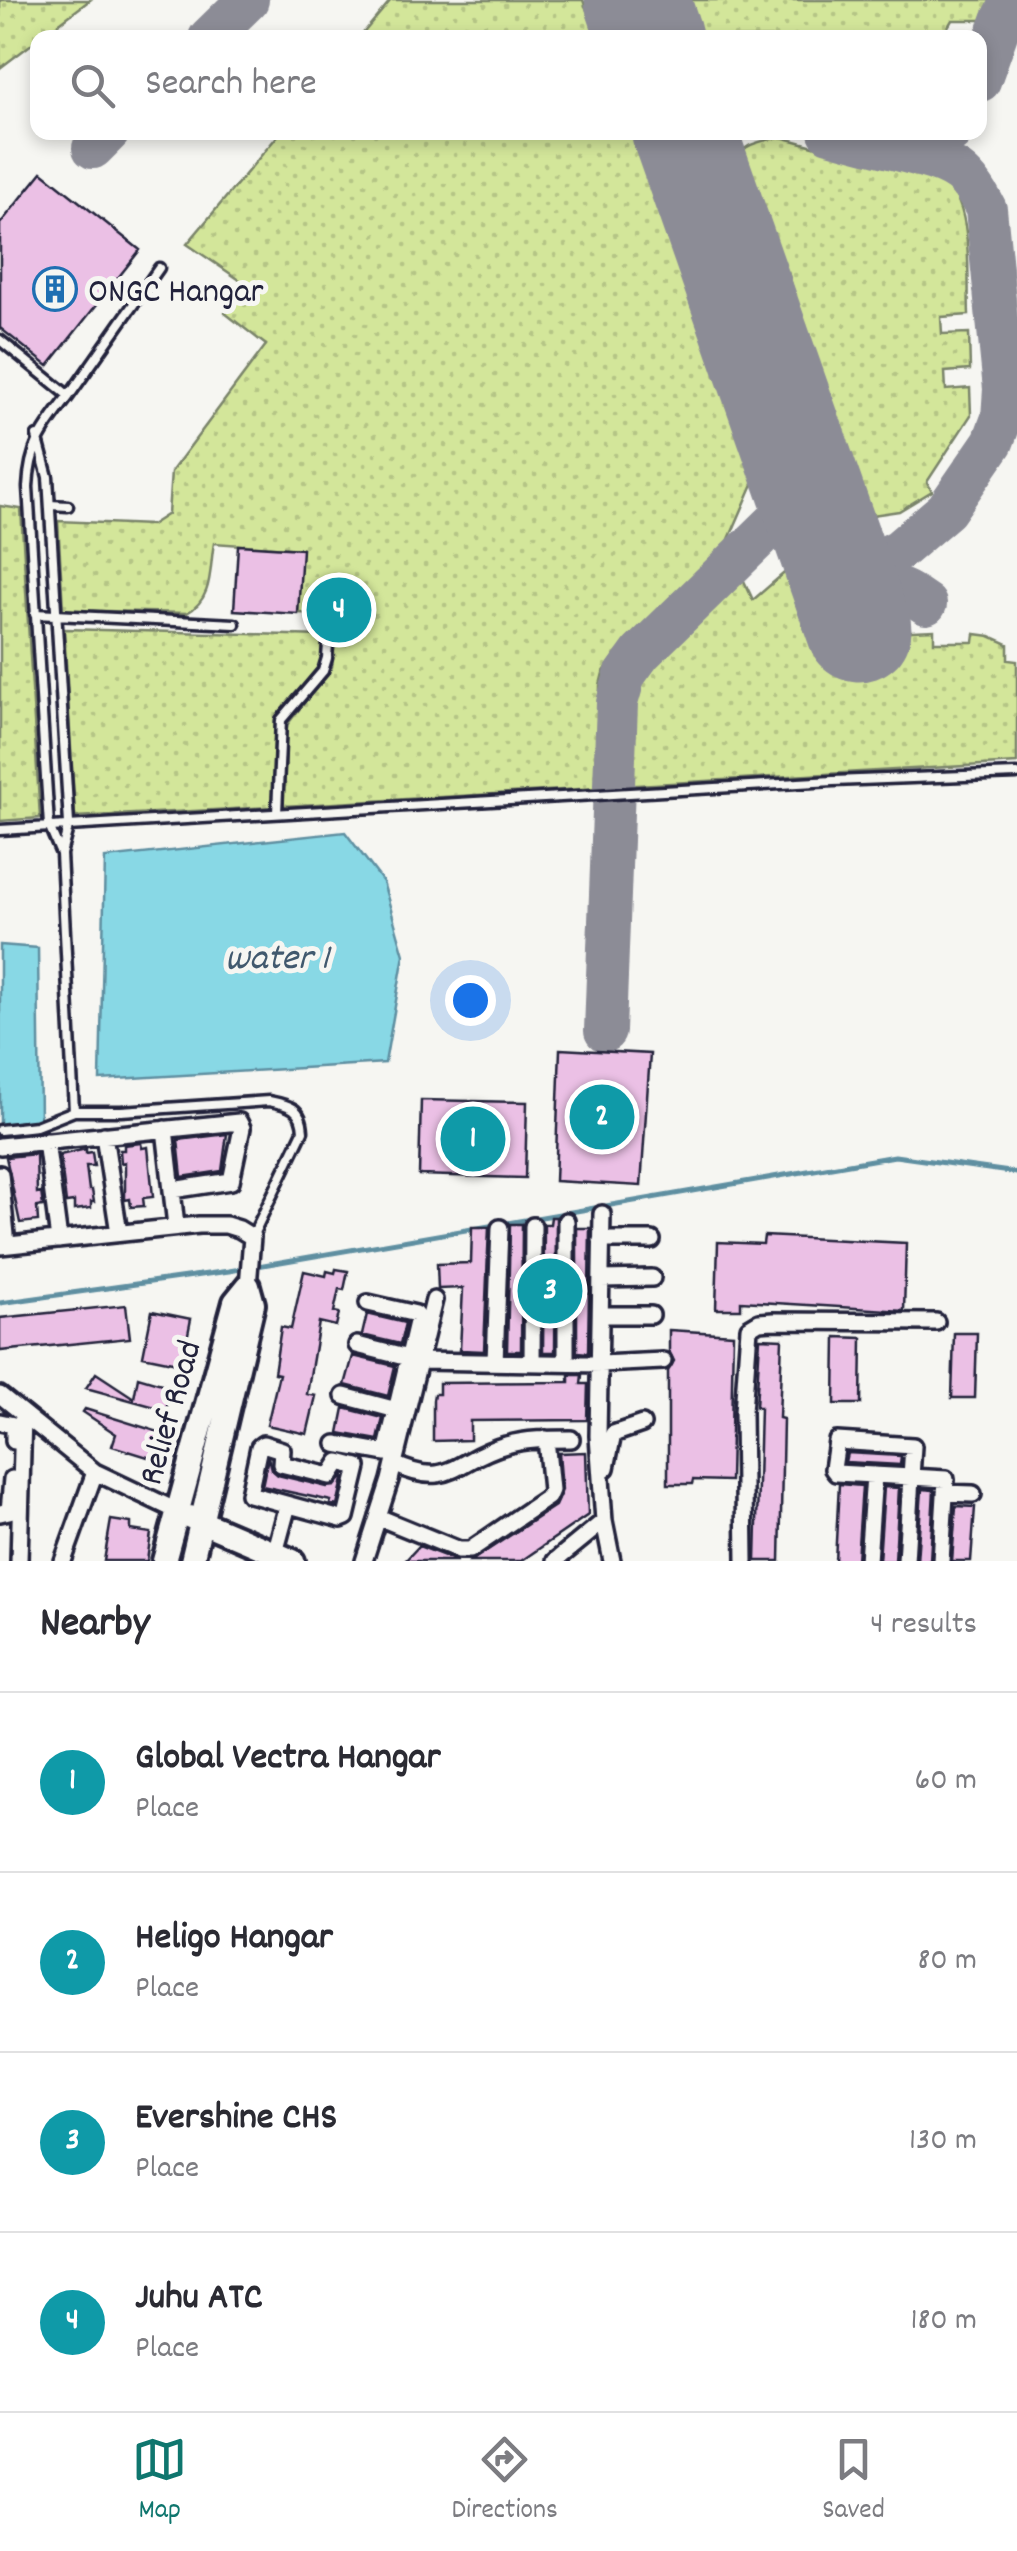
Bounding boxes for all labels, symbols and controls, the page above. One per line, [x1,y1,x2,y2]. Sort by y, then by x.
search box [30,30,987,140]
icon: search [65,58,120,113]
text: Search here [145,58,317,113]
building icon: ONGC Hangar [32,266,78,312]
place label: ONGC Hangar [88,269,264,319]
pin: 4 [306,572,372,648]
water label: water 1 [225,933,332,988]
your location [445,975,496,1026]
pin: 2 [570,1080,634,1154]
pin: 1 [440,1102,506,1176]
pin: 3 [518,1254,582,1328]
street label: Relief Road [128,1335,217,1492]
text: Nearby [40,1596,150,1656]
text: 4 results [870,1603,977,1649]
text: Global Vectra Hangar [135,1732,440,1787]
text: 1 [69,1759,76,1805]
text: 60 m [915,1759,977,1805]
text: Place [135,1787,199,1833]
text: Heligo Hangar [135,1912,333,1967]
text: 2 [66,1939,79,1985]
text: 80 m [917,1939,977,1985]
text: Place [135,1967,199,2013]
text: Evershine CHS [135,2092,337,2147]
text: 3 [65,2119,80,2165]
text: 130 m [909,2119,977,2165]
text: Place [135,2147,199,2193]
text: Juhu ATC [135,2272,262,2327]
text: 4 [66,2299,79,2345]
text: 180 m [910,2299,977,2345]
text: Place [135,2327,199,2373]
tab: Map [132,2432,187,2532]
tab: Directions [452,2432,558,2532]
tab: Saved [822,2432,885,2532]

